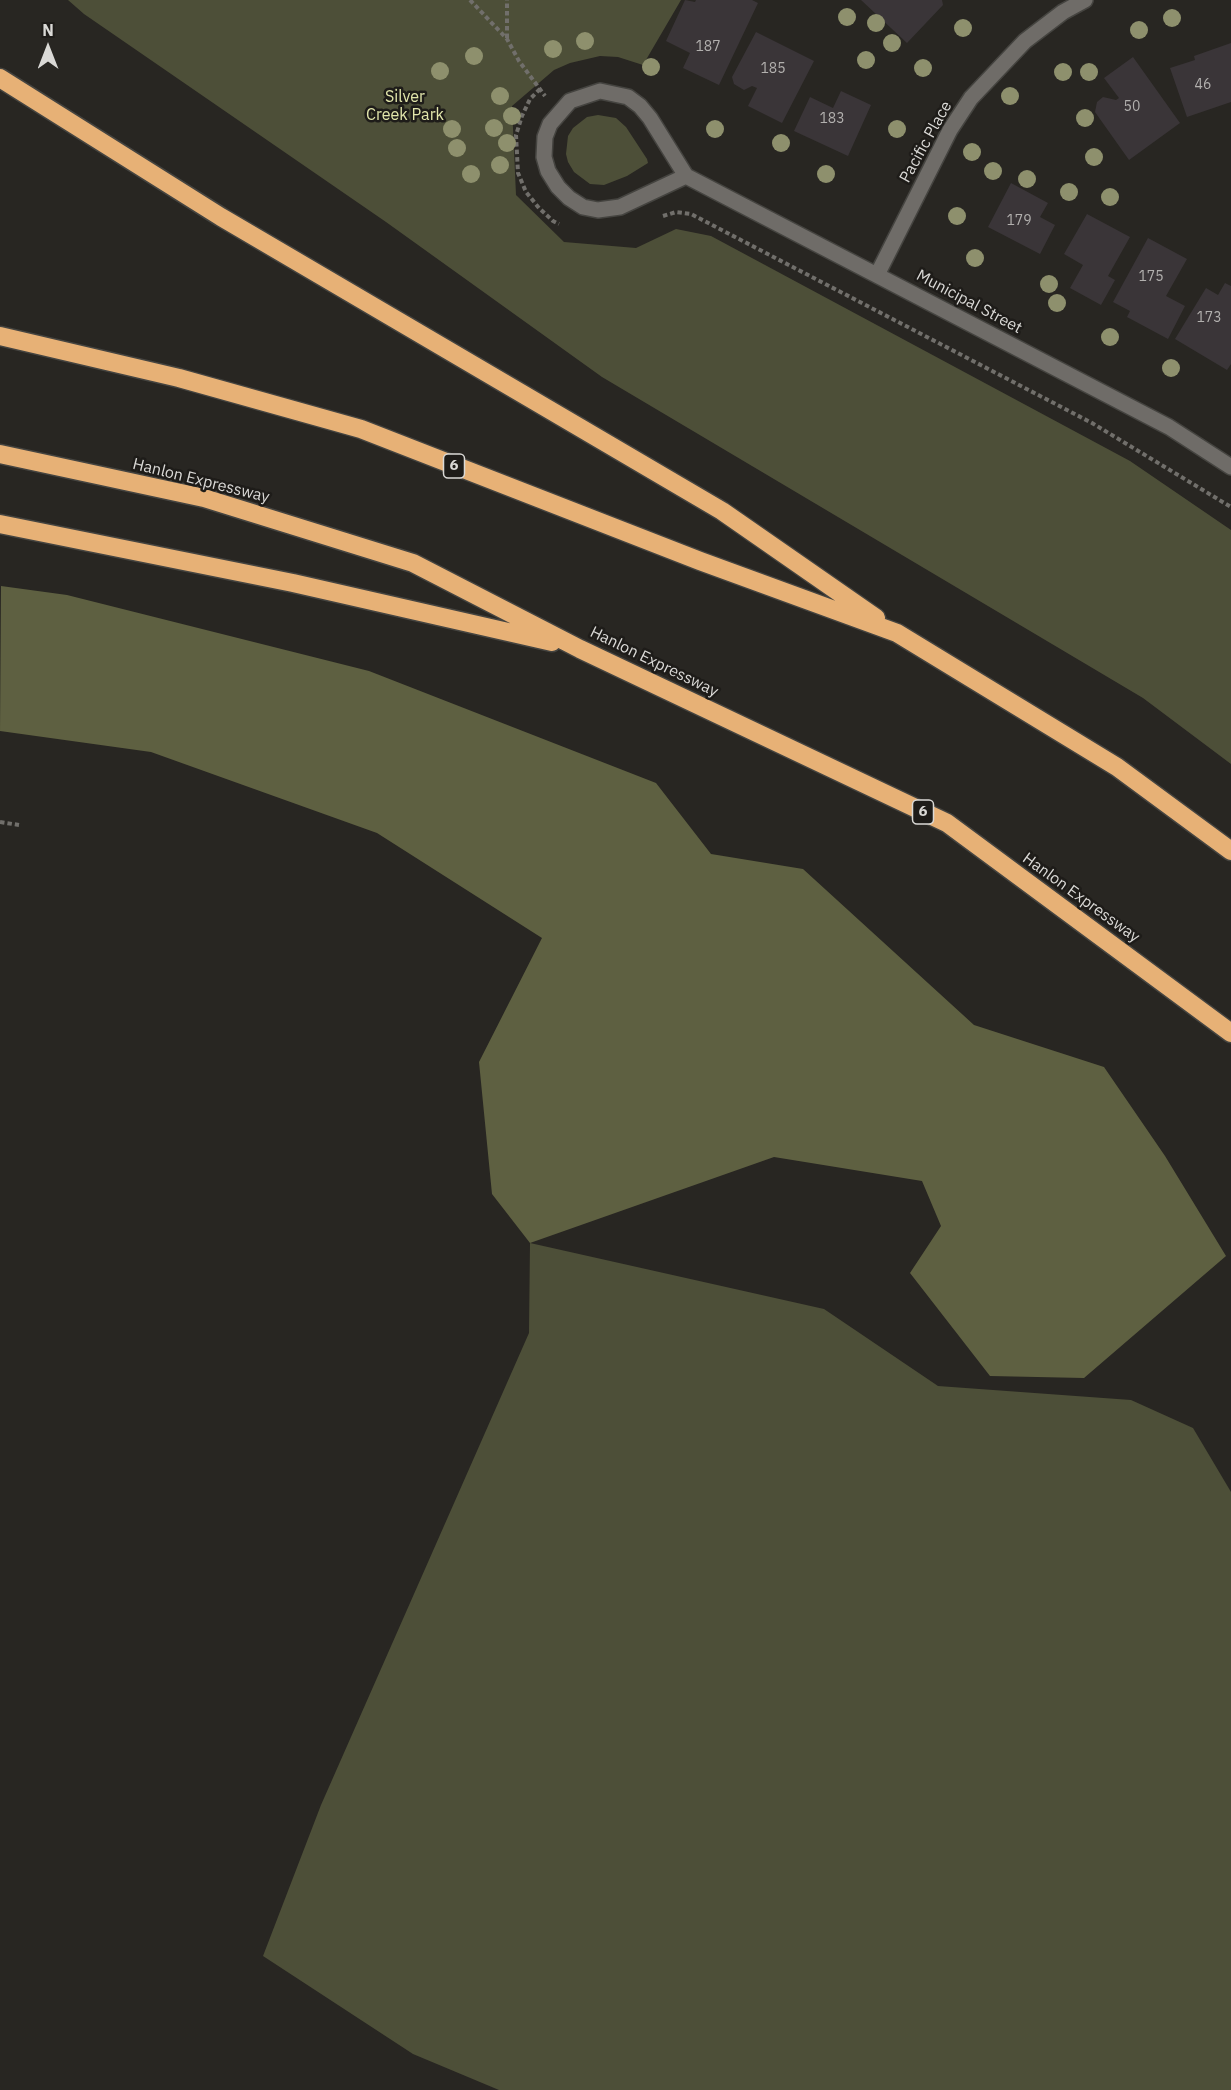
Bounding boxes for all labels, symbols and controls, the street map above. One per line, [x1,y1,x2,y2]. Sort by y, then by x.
north arrow [18,18,78,78]
text: N [42,20,54,40]
house number: 187 [695,39,721,55]
house number: 185 [760,61,786,77]
house number: 46 [1195,77,1211,93]
park label: Silver Creek Park [366,87,444,125]
street label: Pacific Place [896,98,956,186]
house number: 50 [1124,99,1140,115]
house number: 183 [819,111,845,127]
house number: 179 [1006,213,1032,229]
street label: Municipal Street [913,266,1025,338]
house number: 175 [1138,269,1164,285]
house number: 173 [1196,310,1222,326]
road number: 6 [444,454,464,478]
street label: Hanlon Expressway [131,455,271,507]
street label: Hanlon Expressway [587,623,721,701]
road number: 6 [912,800,934,824]
street label: Hanlon Expressway [1019,849,1143,947]

